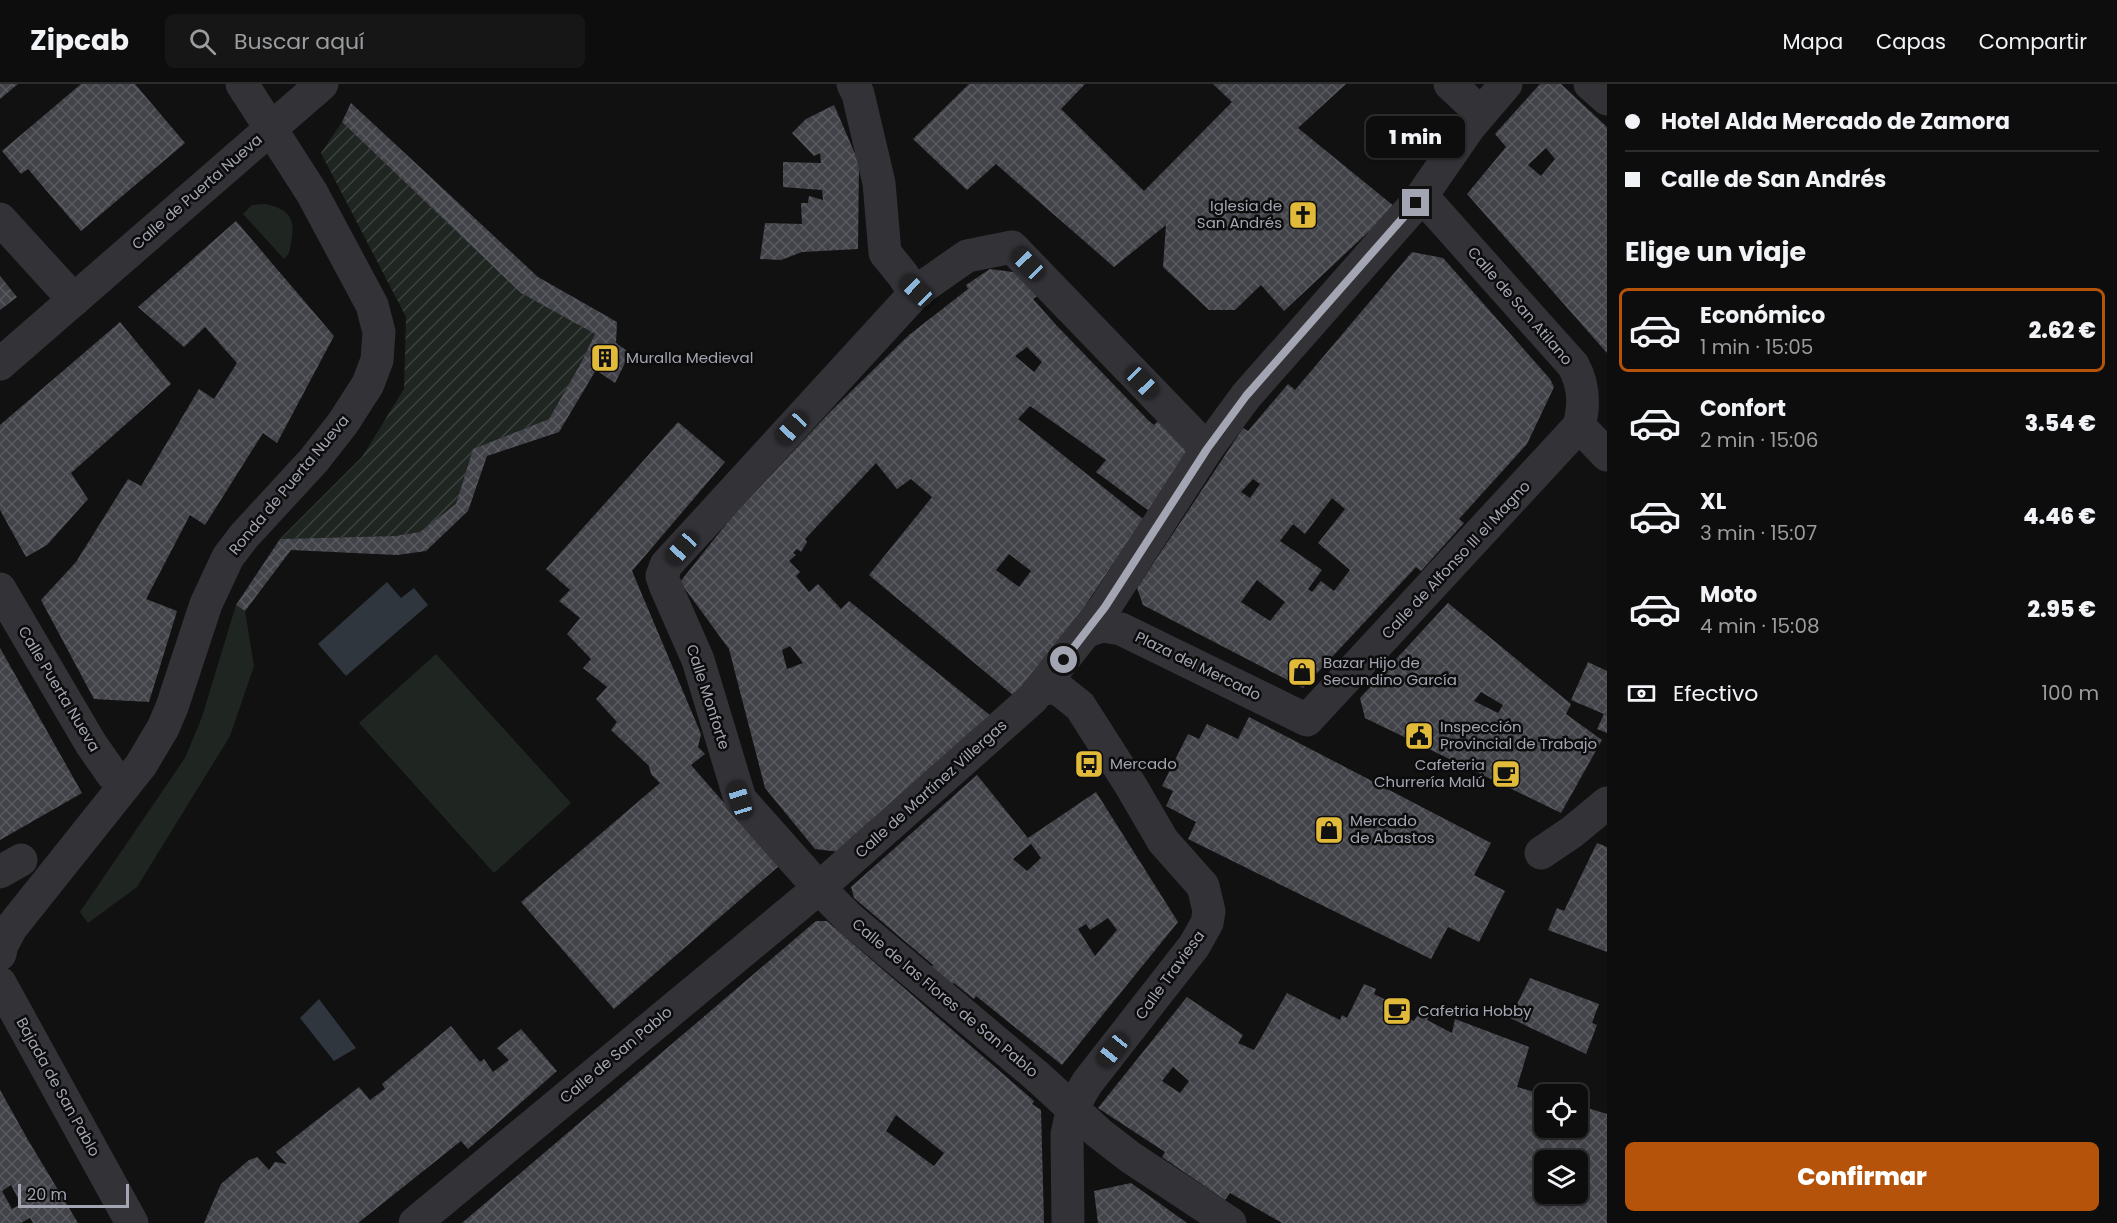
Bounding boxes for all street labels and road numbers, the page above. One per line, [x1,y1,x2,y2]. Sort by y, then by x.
street label: Calle de Puerta Nueva [127,129,266,254]
street label: Calle de San Atilano [1463,242,1578,369]
street label: Ronda de Puerta Nueva [224,410,353,559]
street label: Calle de Alfonso III el Magno [1376,476,1535,643]
street label: Calle Puerta Nueva [14,622,105,756]
street label: Plaza del Mercado [1132,626,1265,705]
street label: Calle Monforte [682,642,735,752]
street label: Calle de Martínez Villergas [850,715,1011,863]
street label: Calle de las Flores de San Pablo [848,913,1043,1082]
street label: Calle Traviesa [1130,926,1209,1024]
street label: Calle de San Pablo [555,1001,676,1108]
street label: Bajada de San Pablo [12,1014,105,1160]

